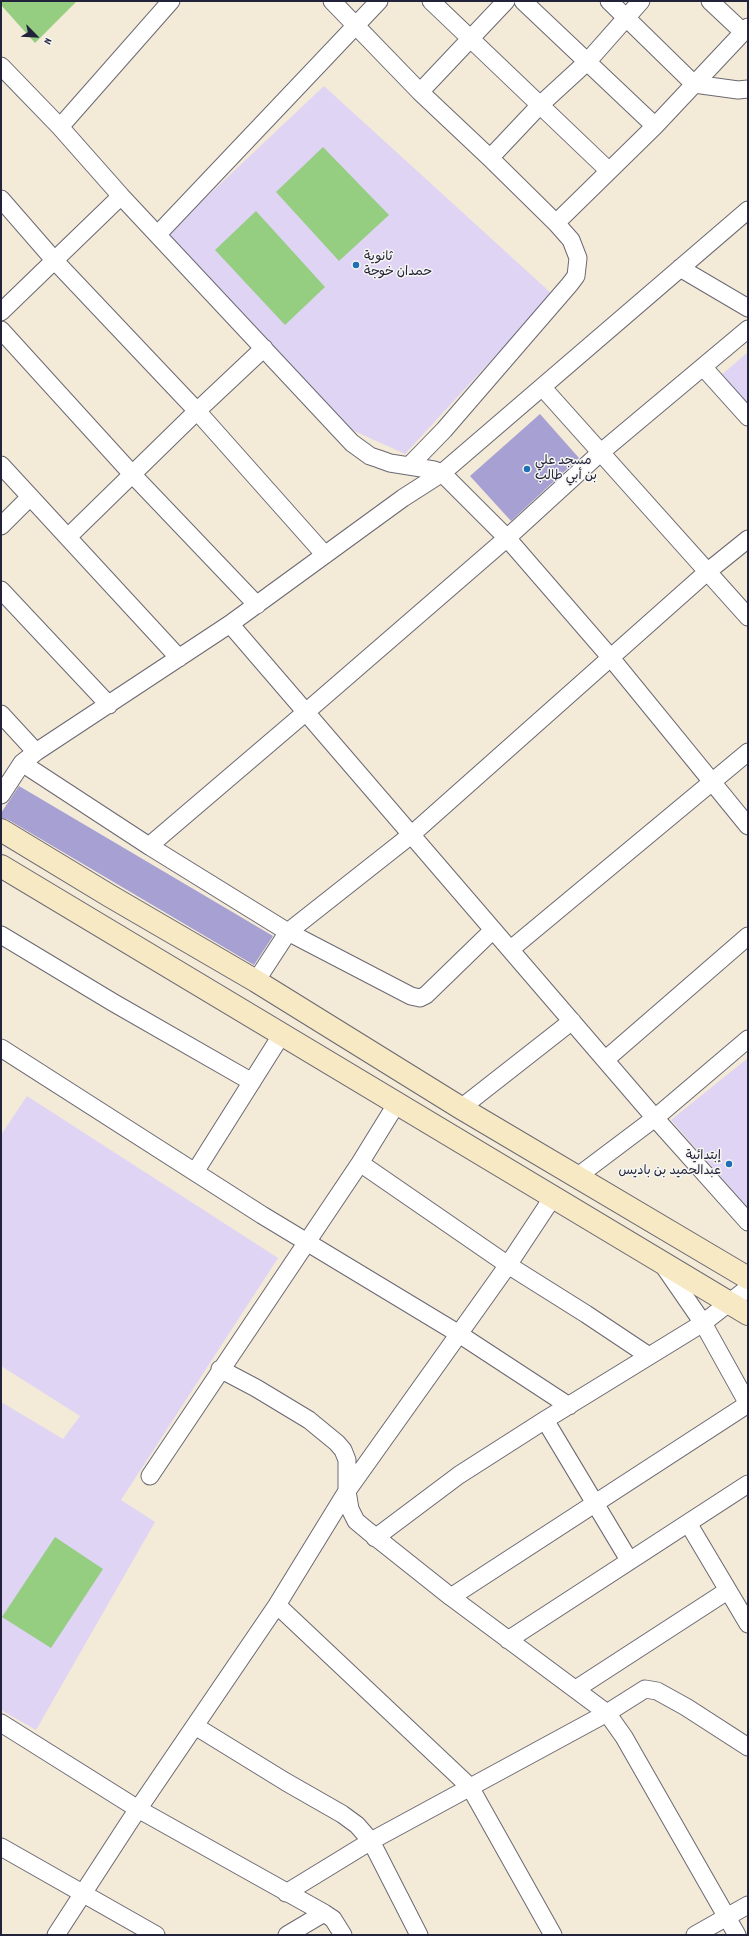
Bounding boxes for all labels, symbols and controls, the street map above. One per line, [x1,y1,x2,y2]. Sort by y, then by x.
north arrow [16,16,56,56]
text: N [39,35,55,47]
place label: ثانوية حمدان خوجة [364,250,432,281]
marker: ثانوية حمدان خوجة [351,260,361,270]
place label: مسجد علي بن أبي طالب [535,454,597,485]
marker: مسجد علي بن أبي طالب [522,464,532,474]
place label: إبتدائية عبدالحميد بن باديس [618,1149,721,1180]
marker: إبتدائية عبدالحميد بن باديس [724,1159,734,1169]

